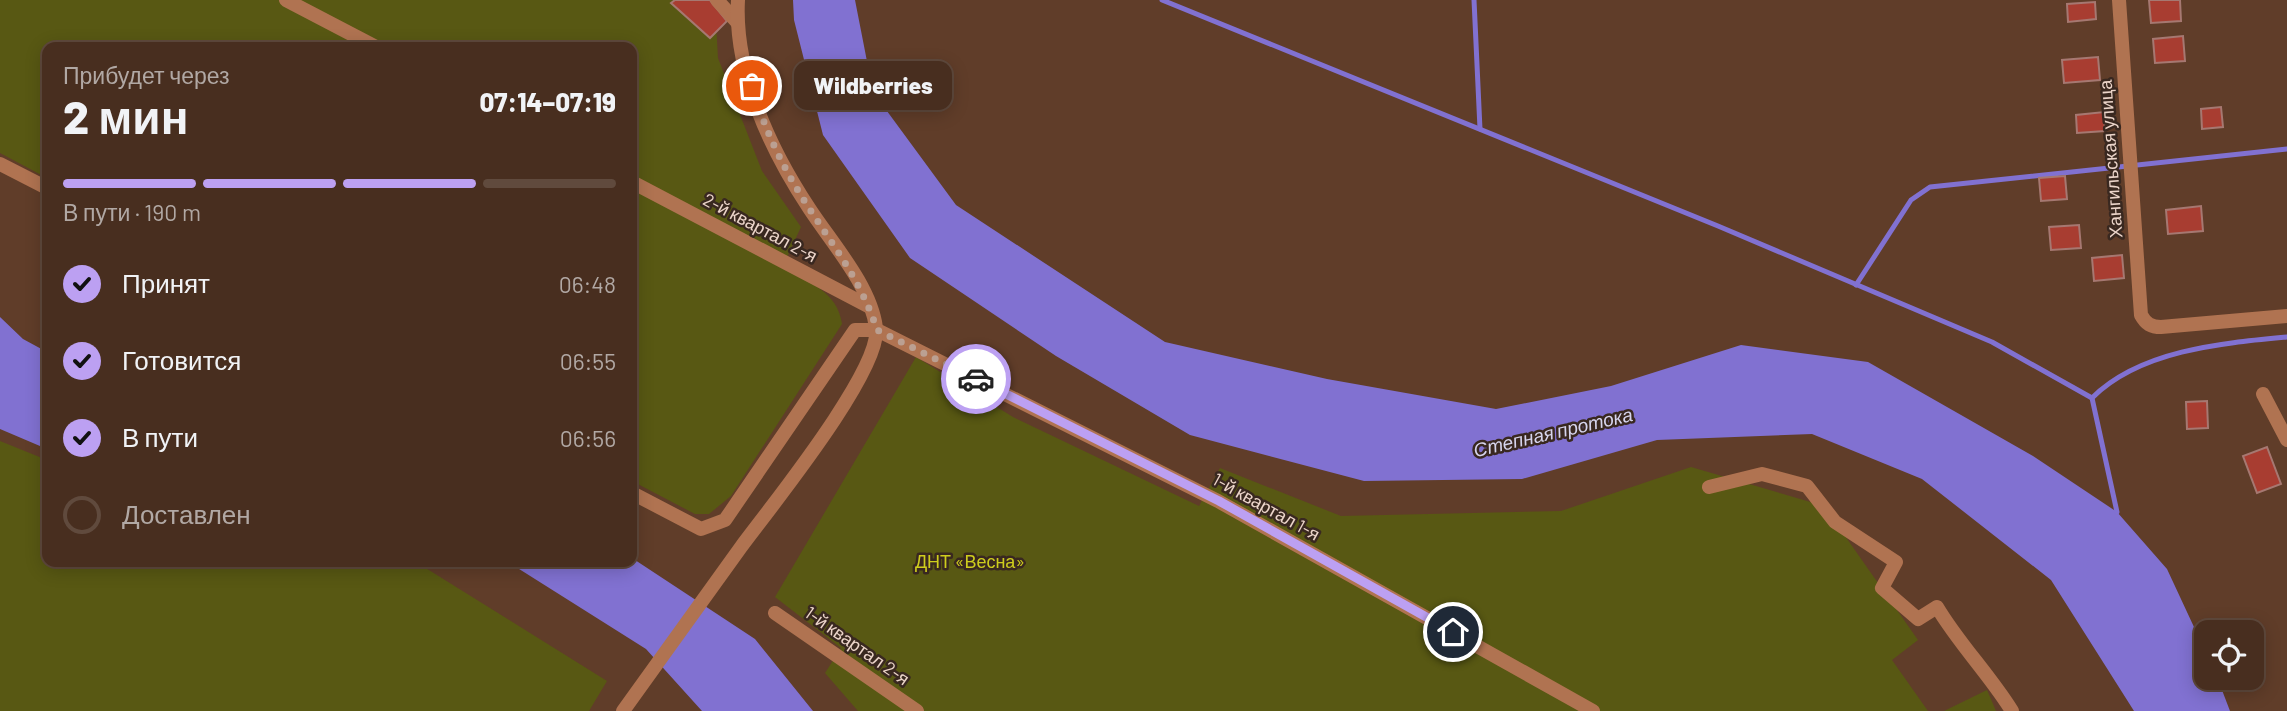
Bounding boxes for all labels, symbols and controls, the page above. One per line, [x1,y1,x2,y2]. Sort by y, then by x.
pin [722,56,782,116]
text: Прибудет через [63,61,230,89]
callout: Wildberries [794,62,952,110]
icon: bag [733,67,771,105]
text: Wildberries [813,71,933,99]
street label: Хангильская улица [2093,78,2127,239]
text: 07:14–07:19 [479,86,616,117]
text: 2 мин [63,88,188,143]
street label: 2-й квартал 2-я [700,188,821,266]
text: В пути · 190 m [63,198,201,226]
icon: check [63,265,101,303]
text: Принят [122,267,210,298]
text: 06:48 [559,270,616,298]
icon: check [63,342,101,380]
text: Готовится [122,344,241,375]
courier [941,344,1011,414]
text: 06:55 [560,347,616,375]
icon: car [957,360,995,398]
water label: Степная протока [1471,402,1635,461]
icon: check [63,419,101,457]
text: В пути [122,421,198,452]
text: 06:56 [560,424,616,452]
street label: 1-й квартал 1-я [1209,468,1324,545]
text: Доставлен [122,498,251,529]
park label: ДНТ «Весна» [915,550,1025,572]
street label: 1-й квартал 2-я [801,601,914,689]
pin [1423,602,1483,662]
icon: home [1434,613,1472,651]
map controls [2194,620,2264,690]
button: locate [2194,620,2264,690]

